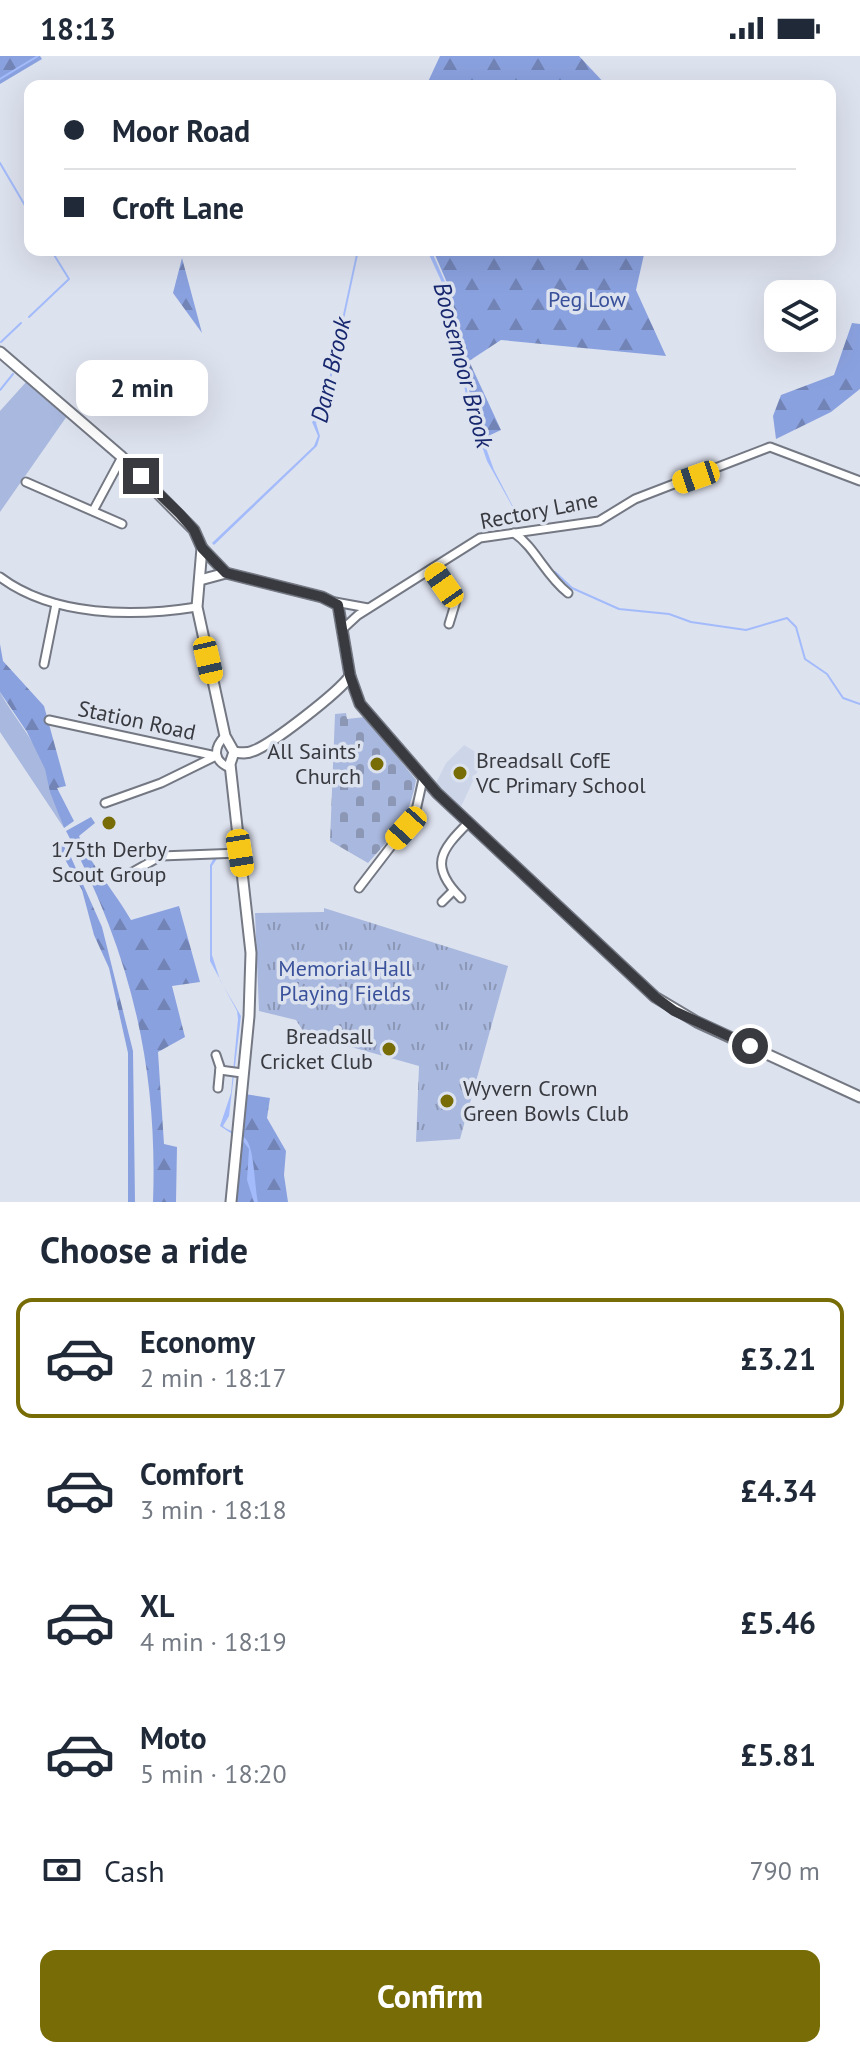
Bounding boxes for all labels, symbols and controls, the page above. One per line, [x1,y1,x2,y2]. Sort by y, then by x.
text: 18:13 [40,9,116,48]
text: Moor Road [112,111,250,150]
text: Croft Lane [112,188,244,227]
water label: Boosemoor Brook [426,279,501,452]
map controls [764,280,836,352]
button: layers [764,280,836,352]
park label: Peg Low [548,285,626,313]
water label: Dam Brook [303,313,358,426]
callout: 2 min [75,360,207,416]
text: 2 min [110,371,174,404]
route end [123,458,159,494]
car [669,458,723,496]
street label: Rectory Lane [478,485,600,535]
car [420,558,468,612]
car [191,634,225,686]
street label: Station Road [76,694,198,746]
place label: All Saints' Church [267,737,361,790]
place label: Breadsall CofE VC Primary School [475,746,646,799]
marker: All Saints' Church [368,755,386,773]
marker: Breadsall CofE VC Primary School [451,764,469,782]
car [381,802,431,854]
marker: 175th Derby Scout Group [100,814,118,832]
car [224,827,256,879]
place label: 175th Derby Scout Group [51,835,168,888]
park label: Memorial Hall Playing Fields [278,954,412,1007]
place label: Breadsall Cricket Club [260,1022,374,1075]
route start [732,1028,768,1064]
marker: Breadsall Cricket Club [380,1040,398,1058]
place label: Wyvern Crown Green Bowls Club [463,1074,629,1127]
marker: Wyvern Crown Green Bowls Club [438,1092,456,1110]
text: Choose a ride [40,1226,248,1273]
icon: car [44,1322,116,1394]
text: Economy [140,1322,255,1361]
text: £3.21 [741,1339,816,1378]
text: 2 min · 18:17 [140,1361,287,1394]
icon: car [44,1454,116,1526]
text: Comfort [140,1454,243,1493]
text: £4.34 [741,1471,816,1510]
text: 3 min · 18:18 [140,1493,287,1526]
icon: car [44,1586,116,1658]
text: XL [140,1586,174,1625]
text: £5.46 [741,1603,816,1642]
text: 4 min · 18:19 [140,1625,287,1658]
icon: car [44,1718,116,1790]
text: Moto [140,1718,207,1757]
text: £5.81 [741,1735,816,1774]
text: 5 min · 18:20 [140,1757,287,1790]
icon: cash [40,1848,84,1892]
text: Cash [104,1851,165,1890]
text: 790 m [749,1854,820,1887]
button: Confirm [40,1950,820,2042]

